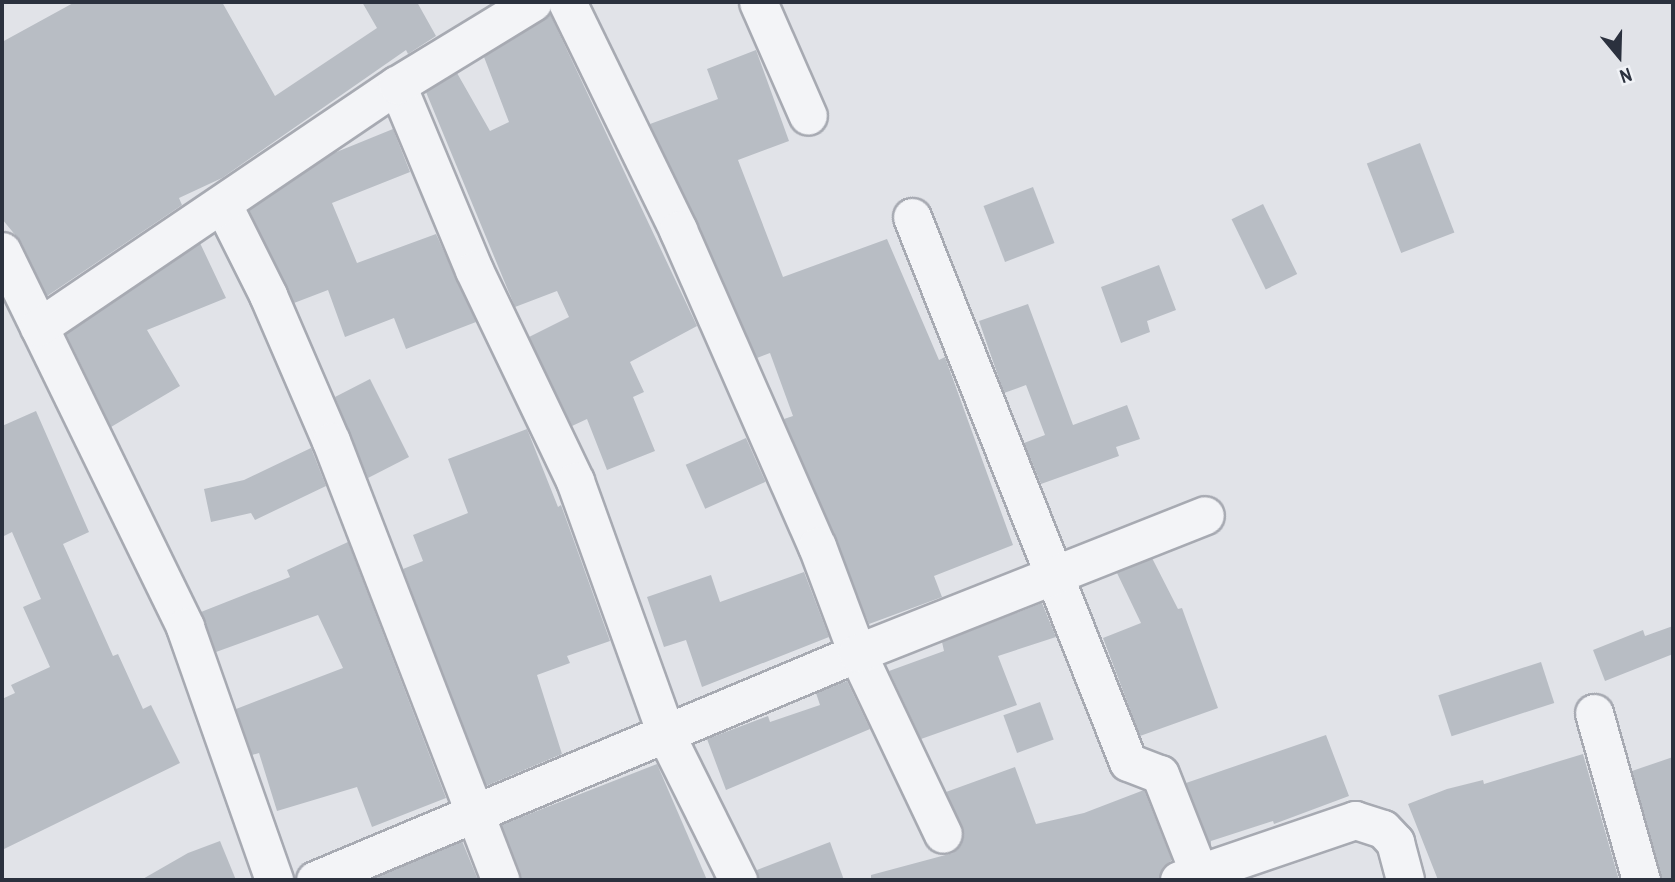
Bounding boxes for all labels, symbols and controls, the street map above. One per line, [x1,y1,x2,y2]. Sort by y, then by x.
north arrow [1584,21,1654,91]
text: N [1616,62,1635,90]

